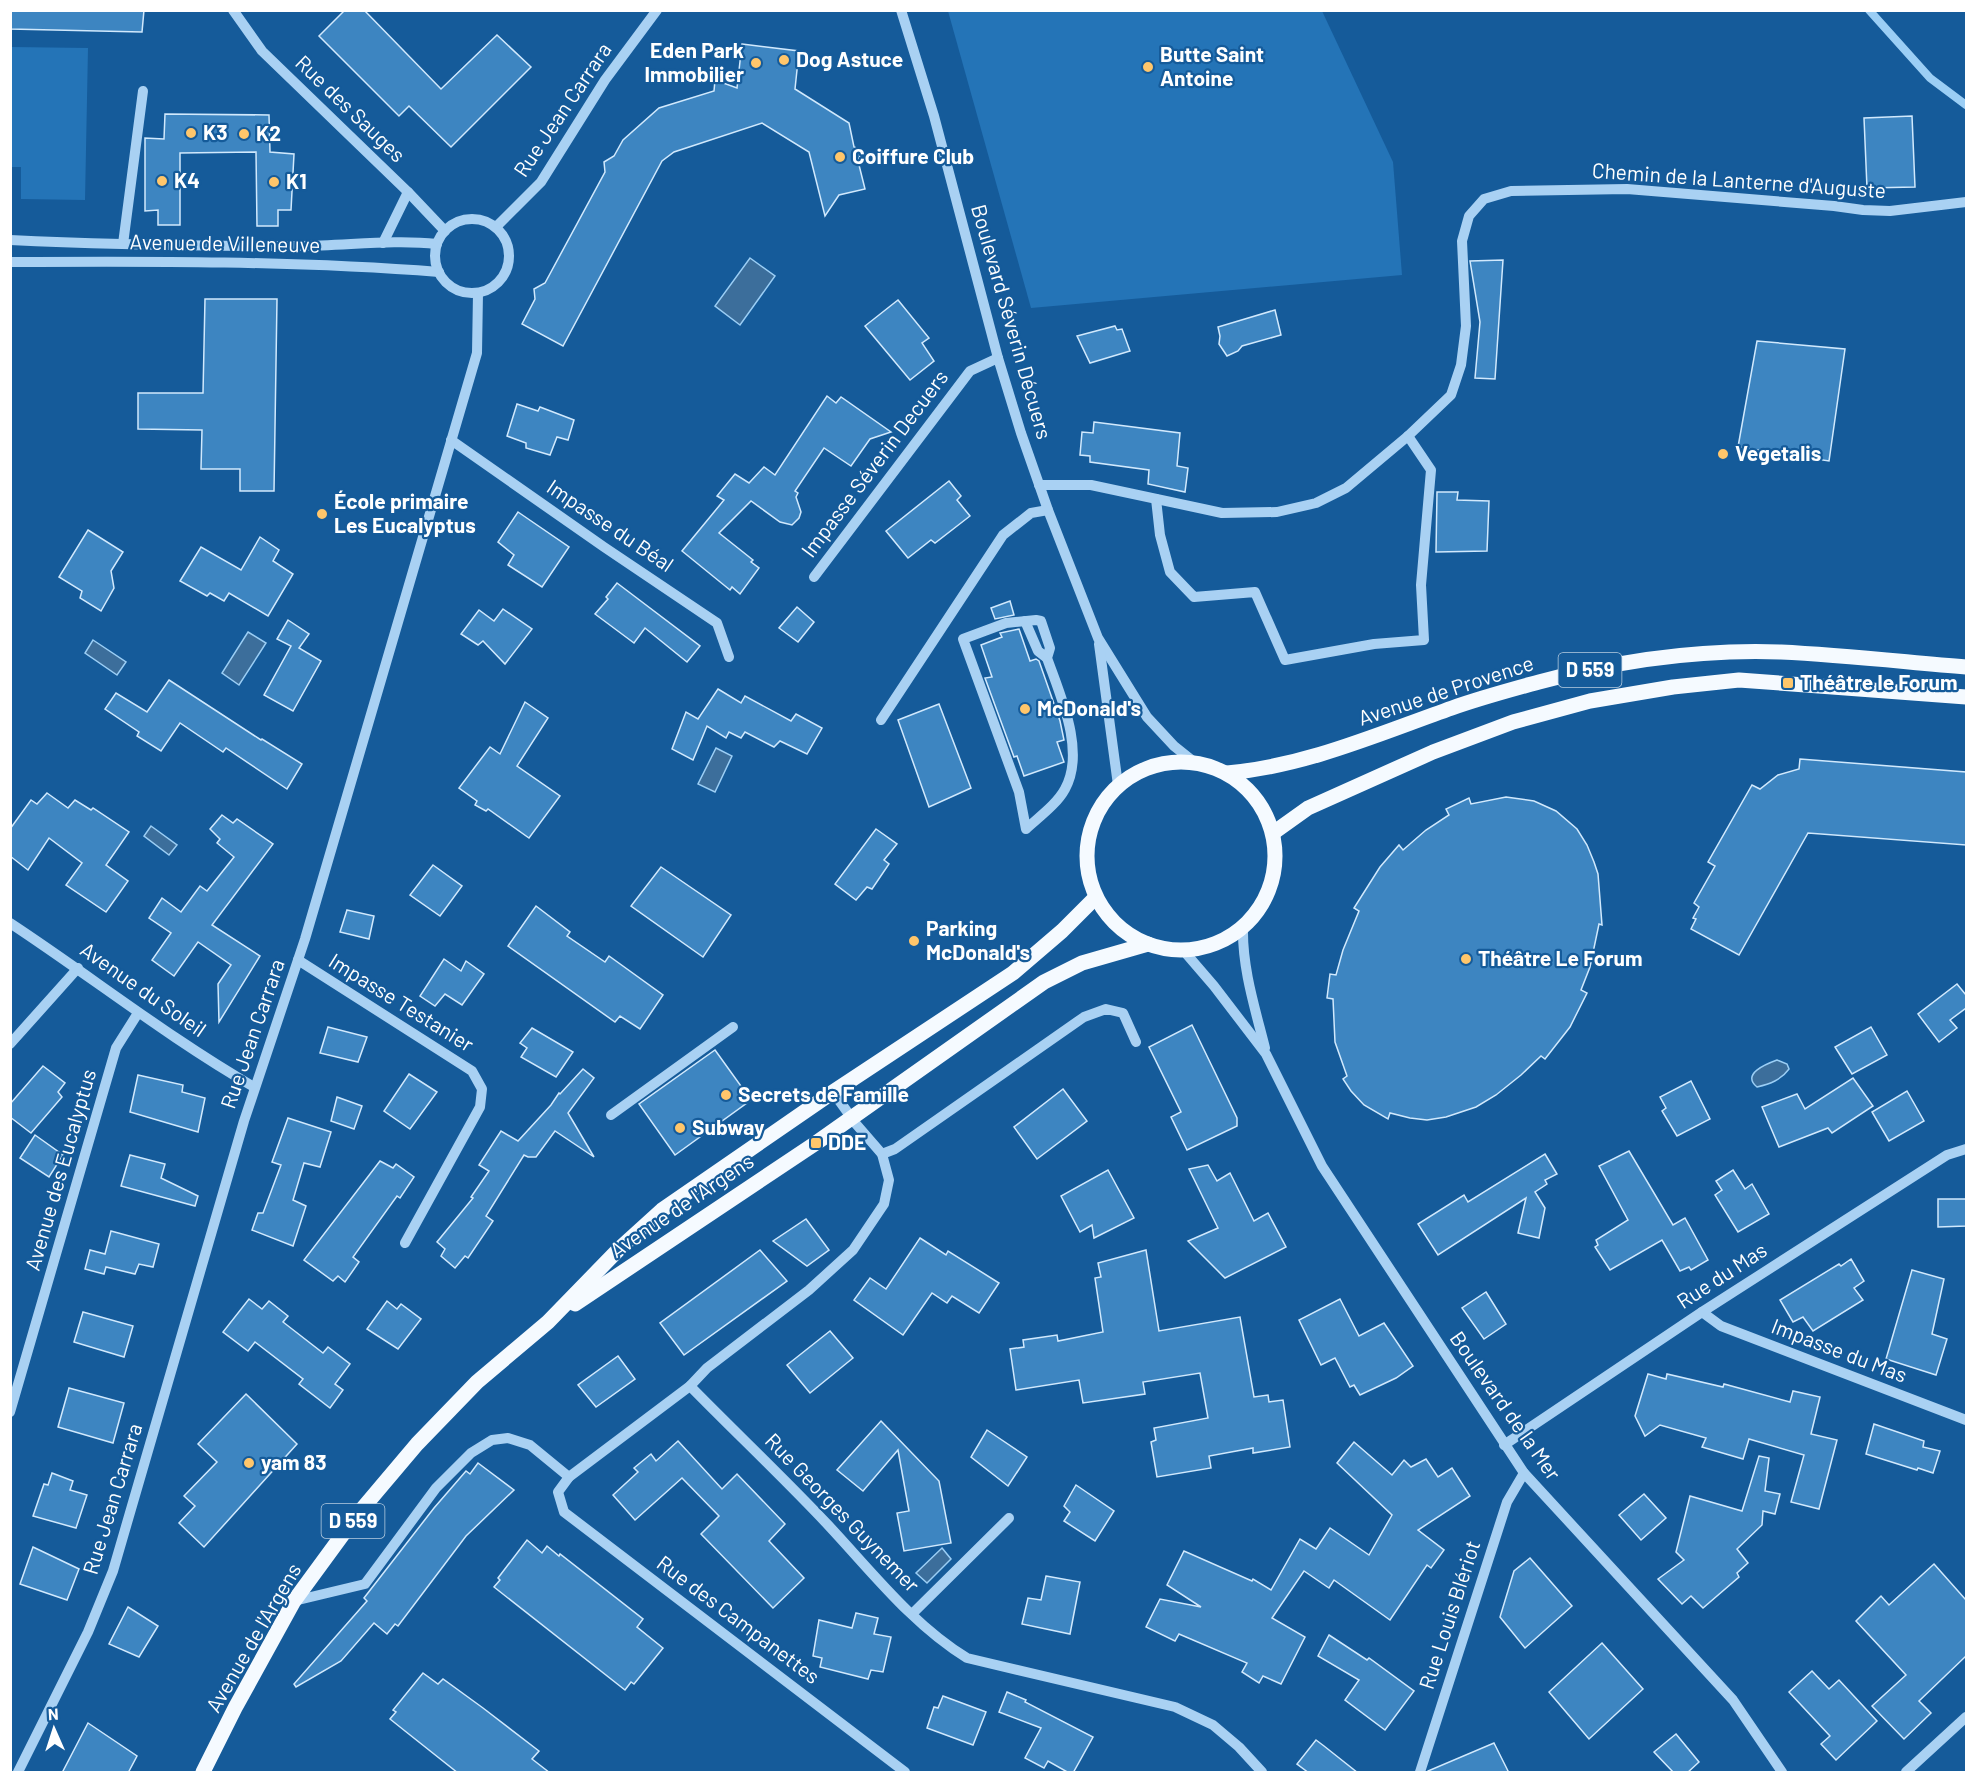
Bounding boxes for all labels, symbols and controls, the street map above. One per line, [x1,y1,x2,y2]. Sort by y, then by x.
street label: Rue Jean Carrara [508,37,616,181]
place label: Eden Park Immobilier [645,37,744,86]
place label: Butte Saint Antoine [1160,41,1264,90]
place label: Dog Astuce [796,46,903,71]
street label: Rue des Sauges [291,49,411,167]
marker: Dog Astuce [777,53,791,67]
marker: Eden Park Immobilier [749,56,763,70]
marker: Butte Saint Antoine [1141,60,1155,74]
place label: K3 [203,119,228,144]
place label: K2 [256,120,281,145]
marker: K3 [184,126,198,140]
marker: K2 [237,127,251,141]
place label: Coiffure Club [852,143,974,168]
marker: Coiffure Club [833,150,847,164]
street label: Chemin de la Lanterne d'Auguste [1591,157,1887,202]
place label: K4 [174,167,200,192]
place label: K1 [286,168,307,193]
marker: K4 [155,174,169,188]
marker: K1 [267,175,281,189]
street label: Boulevard Séverin Décuers [967,201,1058,442]
street label: Avenue de Villeneuve [129,228,321,257]
street label: Impasse Séverin Decuers [795,364,952,562]
place label: Vegetalis [1735,440,1821,465]
marker: Vegetalis [1716,447,1730,461]
street label: Impasse du Béal [543,473,679,576]
place label: École primaire Les Eucalyptus [334,488,476,537]
marker: École primaire Les Eucalyptus [315,507,329,521]
street label: Avenue de Provence [1355,649,1536,730]
road number: D 559 [1558,653,1622,687]
place label: Théâtre le Forum [1800,669,1958,694]
marker: Théâtre le Forum [1781,676,1795,690]
place label: McDonald's [1037,695,1141,720]
marker: McDonald's [1018,702,1032,716]
place label: Parking McDonald's [926,915,1030,964]
marker: Parking McDonald's [907,934,921,948]
street label: Avenue du Soleil [76,936,212,1041]
place label: Théâtre Le Forum [1478,945,1642,970]
street label: Impasse Testanier [325,947,479,1056]
marker: Théâtre Le Forum [1459,952,1473,966]
street label: Rue Jean Carrara [214,955,289,1112]
street label: Avenue des Eucalyptus [19,1066,100,1273]
place label: Secrets de Famille [738,1081,909,1106]
marker: Secrets de Famille [719,1088,733,1102]
place label: Subway [692,1114,765,1139]
marker: Subway [673,1121,687,1135]
place label: DDE [828,1129,866,1154]
marker: DDE [809,1136,823,1150]
street label: Avenue de l'Argens [604,1147,758,1262]
street label: Rue du Mas [1671,1236,1771,1313]
street label: Impasse du Mas [1768,1312,1911,1387]
street label: Boulevard de la Mer [1446,1326,1567,1485]
street label: Rue Jean Carrara [77,1420,146,1577]
street label: Rue Georges Guynemer [761,1427,926,1597]
place label: yam 83 [261,1449,327,1474]
marker: yam 83 [242,1456,256,1470]
road number: D 559 [322,1504,385,1538]
street label: Rue Louis Blériot [1413,1537,1484,1692]
street label: Rue des Campanettes [652,1549,825,1688]
street label: Avenue de l'Argens [200,1558,306,1716]
north arrow [24,1699,84,1759]
text: N [47,1704,59,1723]

